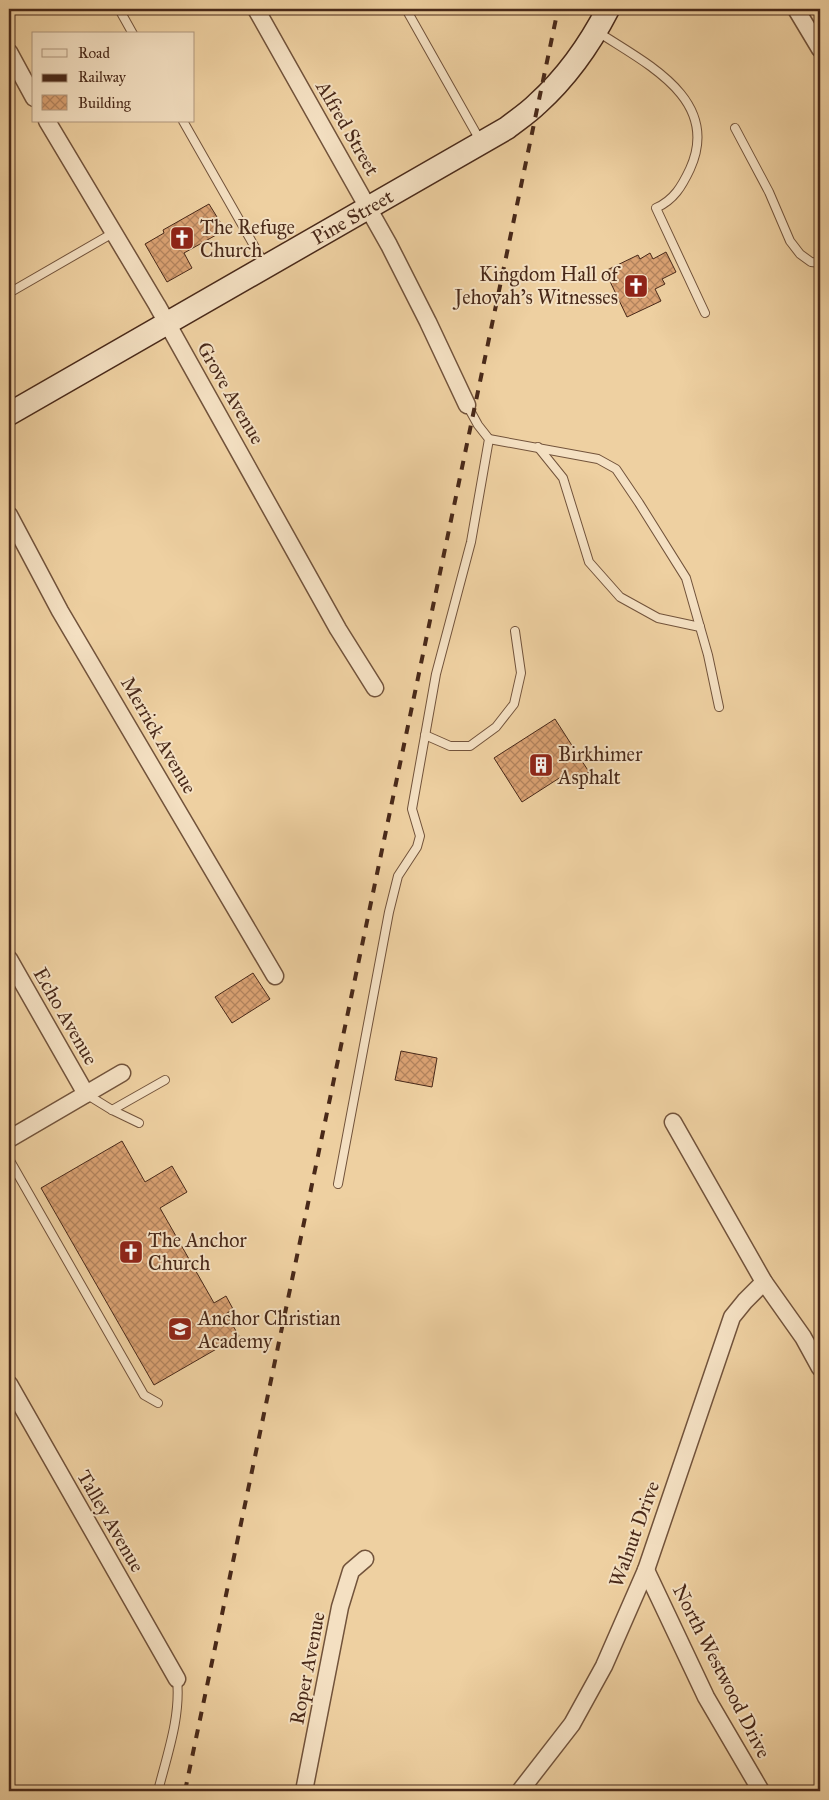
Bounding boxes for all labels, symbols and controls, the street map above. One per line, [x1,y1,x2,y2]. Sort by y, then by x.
legend [32,32,195,122]
text: Road [78,44,110,62]
text: Railway [78,68,127,86]
street label: Alfred Street [311,76,385,180]
text: Building [78,94,132,112]
street label: Pine Street [307,184,397,250]
place label: The Refuge Church [200,215,295,262]
church icon: The Refuge Church [169,225,195,251]
place label: Kingdom Hall of Jehovah's Witnesses [453,262,621,310]
church icon: Kingdom Hall of Jehovah's Witnesses [623,273,649,299]
street label: Grove Avenue [192,338,270,448]
street label: Merrick Avenue [116,672,202,798]
place label: Birkhimer Asphalt [557,742,643,789]
building icon: Birkhimer Asphalt [528,752,554,778]
street label: Echo Avenue [29,963,103,1069]
place label: The Anchor Church [148,1228,247,1275]
church icon: The Anchor Church [118,1239,144,1265]
place label: Anchor Christian Academy [197,1306,341,1353]
school or university icon: Anchor Christian Academy [167,1316,193,1342]
street label: Talley Avenue [72,1466,150,1576]
street label: Walnut Drive [604,1478,664,1590]
street label: North Westwood Drive [668,1580,776,1762]
street label: Roper Avenue [284,1610,330,1726]

